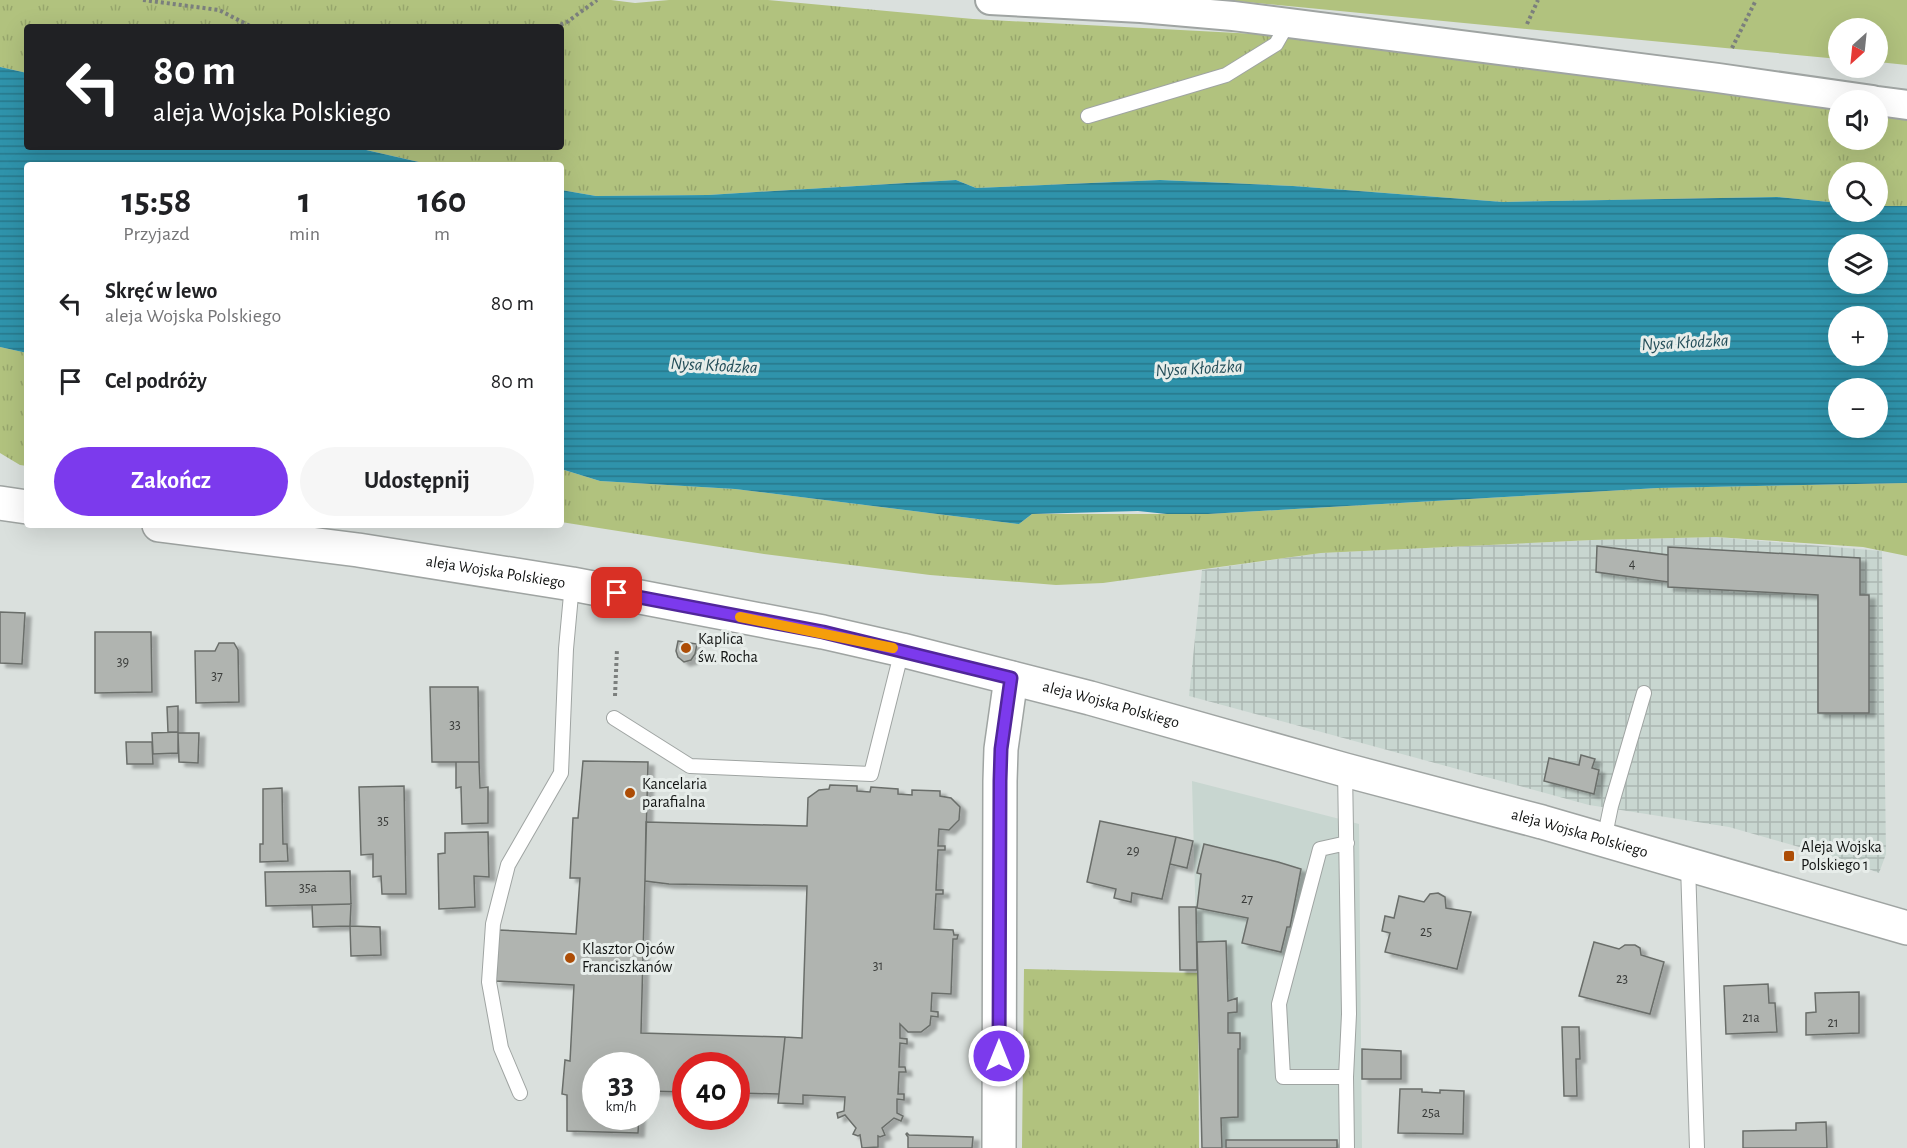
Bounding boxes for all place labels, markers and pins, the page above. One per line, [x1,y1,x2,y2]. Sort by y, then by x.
pin [591,567,642,618]
place label: Kaplica św. Rocha [698,631,758,665]
marker: Kaplica św. Rocha [679,641,693,655]
place label: Kancelaria parafialna [642,776,707,810]
marker: Kancelaria parafialna [623,786,637,800]
place label: Aleja Wojska Polskiego 1 [1801,839,1882,873]
marker: Aleja Wojska Polskiego 1 [1782,849,1796,863]
place label: Klasztor Ojców Franciszkanów [582,941,675,975]
marker: Klasztor Ojców Franciszkanów [563,951,577,965]

